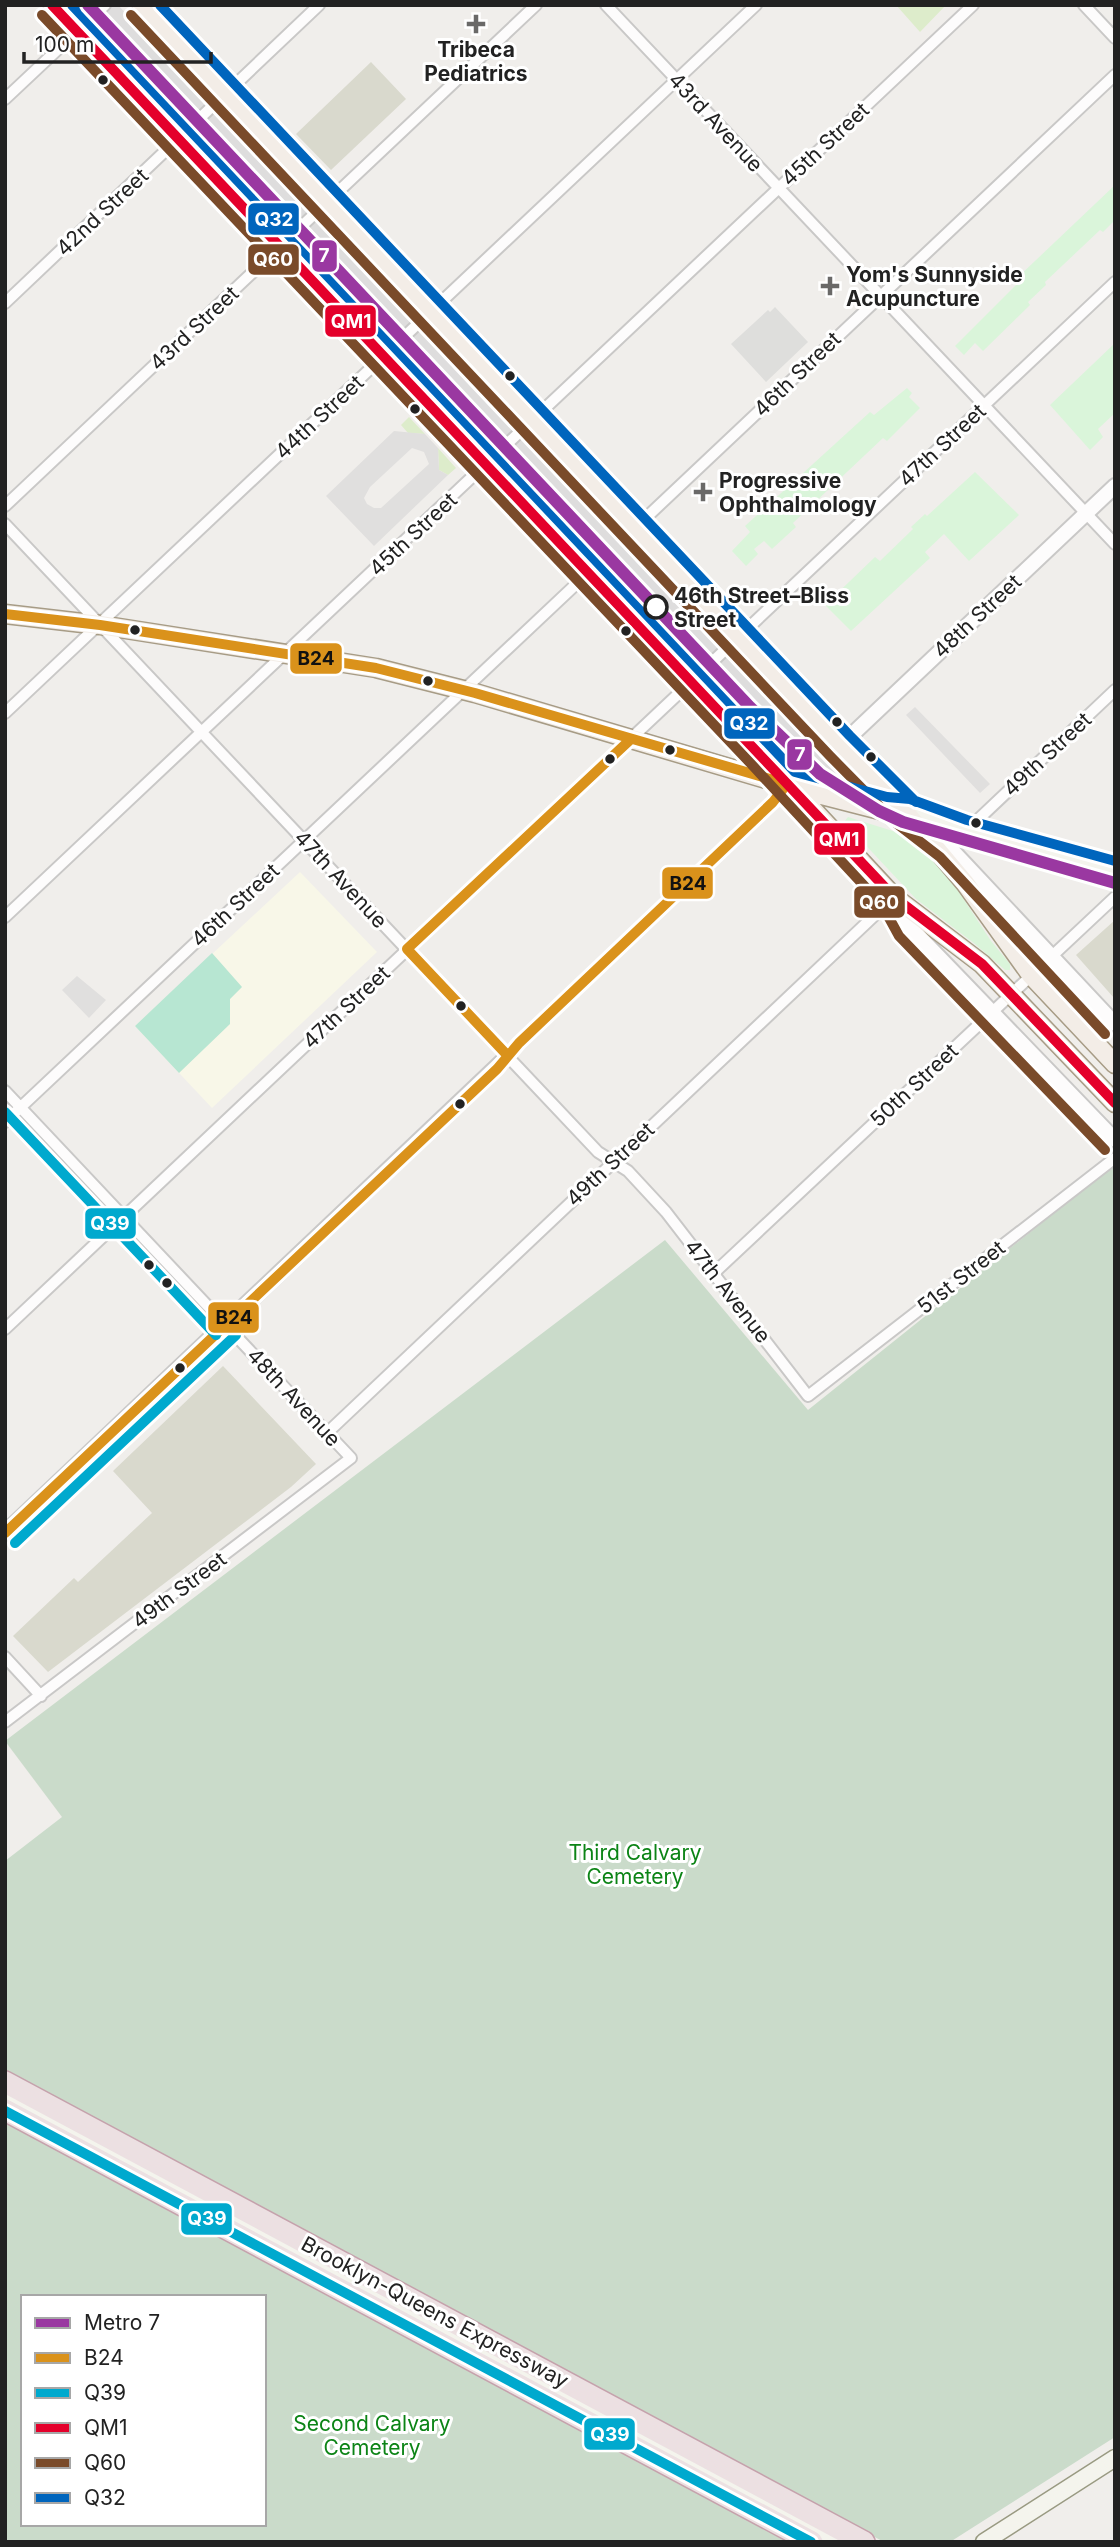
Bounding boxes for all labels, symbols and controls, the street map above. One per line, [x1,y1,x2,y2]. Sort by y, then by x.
marker: Tribeca Pediatrics [466,14,486,34]
scale bar [24,21,212,65]
text: 100 m [35,32,94,57]
place label: Tribeca Pediatrics [424,37,528,86]
street label: 43rd Avenue [664,67,768,177]
unlabelled marker [96,73,110,87]
street label: 45th Street [776,97,874,191]
street label: 42nd Street [51,163,153,261]
line badge: Q32 [247,202,300,236]
text: Q32 [255,208,294,231]
line badge: 7 [311,239,338,273]
line badge: Q60 [247,243,300,276]
text: 7 [318,244,330,267]
text: Q60 [253,248,293,271]
place label: Yom's Sunnyside Acupuncture [846,262,1023,311]
marker: Yom's Sunnyside Acupuncture [820,276,840,296]
street label: 43rd Street [144,281,244,375]
line badge: QM1 [324,304,377,338]
text: QM1 [331,310,371,333]
street label: 46th Street [748,326,846,422]
unlabelled marker [503,369,517,383]
street label: 44th Street [270,370,368,464]
street label: 47th Street [893,398,991,492]
unlabelled marker [408,402,422,416]
place label: Progressive Ophthalmology [719,468,877,517]
marker: Progressive Ophthalmology [693,482,713,502]
street label: 45th Street [364,487,462,581]
street label: 48th Street [928,569,1026,663]
place label: 46th Street–Bliss Street [674,583,849,632]
marker: 46th Street–Bliss Street [644,595,668,619]
unlabelled marker [128,623,142,637]
unlabelled marker [619,624,633,638]
line badge: B24 [289,642,343,675]
text: B24 [297,647,335,670]
unlabelled marker [421,674,435,688]
line badge: Q32 [723,707,776,740]
street label: 49th Street [998,707,1096,801]
text: Q32 [730,712,769,735]
unlabelled marker [830,715,844,729]
line badge: 7 [786,738,813,771]
unlabelled marker [663,743,677,757]
text: 7 [794,743,806,766]
unlabelled marker [864,750,878,764]
unlabelled marker [603,752,617,766]
unlabelled marker [969,816,983,830]
line badge: QM1 [813,822,866,856]
street label: 47th Avenue [289,825,393,933]
text: QM1 [819,828,859,851]
street label: 46th Street [186,858,284,952]
line badge: B24 [661,866,714,900]
text: B24 [669,872,707,895]
line badge: Q60 [853,885,906,919]
text: Q60 [859,891,899,914]
street label: 47th Street [297,960,395,1054]
unlabelled marker [454,999,468,1013]
street label: 50th Street [865,1038,963,1132]
unlabelled marker [453,1097,467,1111]
street label: 49th Street [561,1117,659,1211]
line badge: Q39 [84,1207,137,1240]
text: Q39 [90,1212,130,1235]
street label: 47th Avenue [680,1234,776,1348]
street label: 51st Street [912,1235,1010,1319]
unlabelled marker [142,1258,156,1272]
unlabelled marker [160,1276,174,1290]
line badge: B24 [207,1301,260,1334]
text: B24 [215,1306,253,1329]
street label: 48th Avenue [242,1343,346,1451]
unlabelled marker [173,1361,187,1375]
street label: 49th Street [127,1546,231,1633]
park label: Third Calvary Cemetery [568,1840,702,1889]
line badge: Q39 [180,2202,233,2236]
text: Q39 [187,2207,227,2230]
street label: Brooklyn-Queens Expressway [297,2231,573,2393]
legend [21,2295,266,2526]
text: Metro 7 [84,2310,160,2335]
text: B24 [84,2345,124,2370]
text: Q39 [84,2380,126,2405]
park label: Second Calvary Cemetery [293,2411,451,2460]
text: QM1 [84,2415,128,2440]
line badge: Q39 [583,2417,636,2451]
text: Q39 [590,2423,630,2446]
text: Q60 [84,2450,126,2475]
text: Q32 [84,2485,126,2510]

